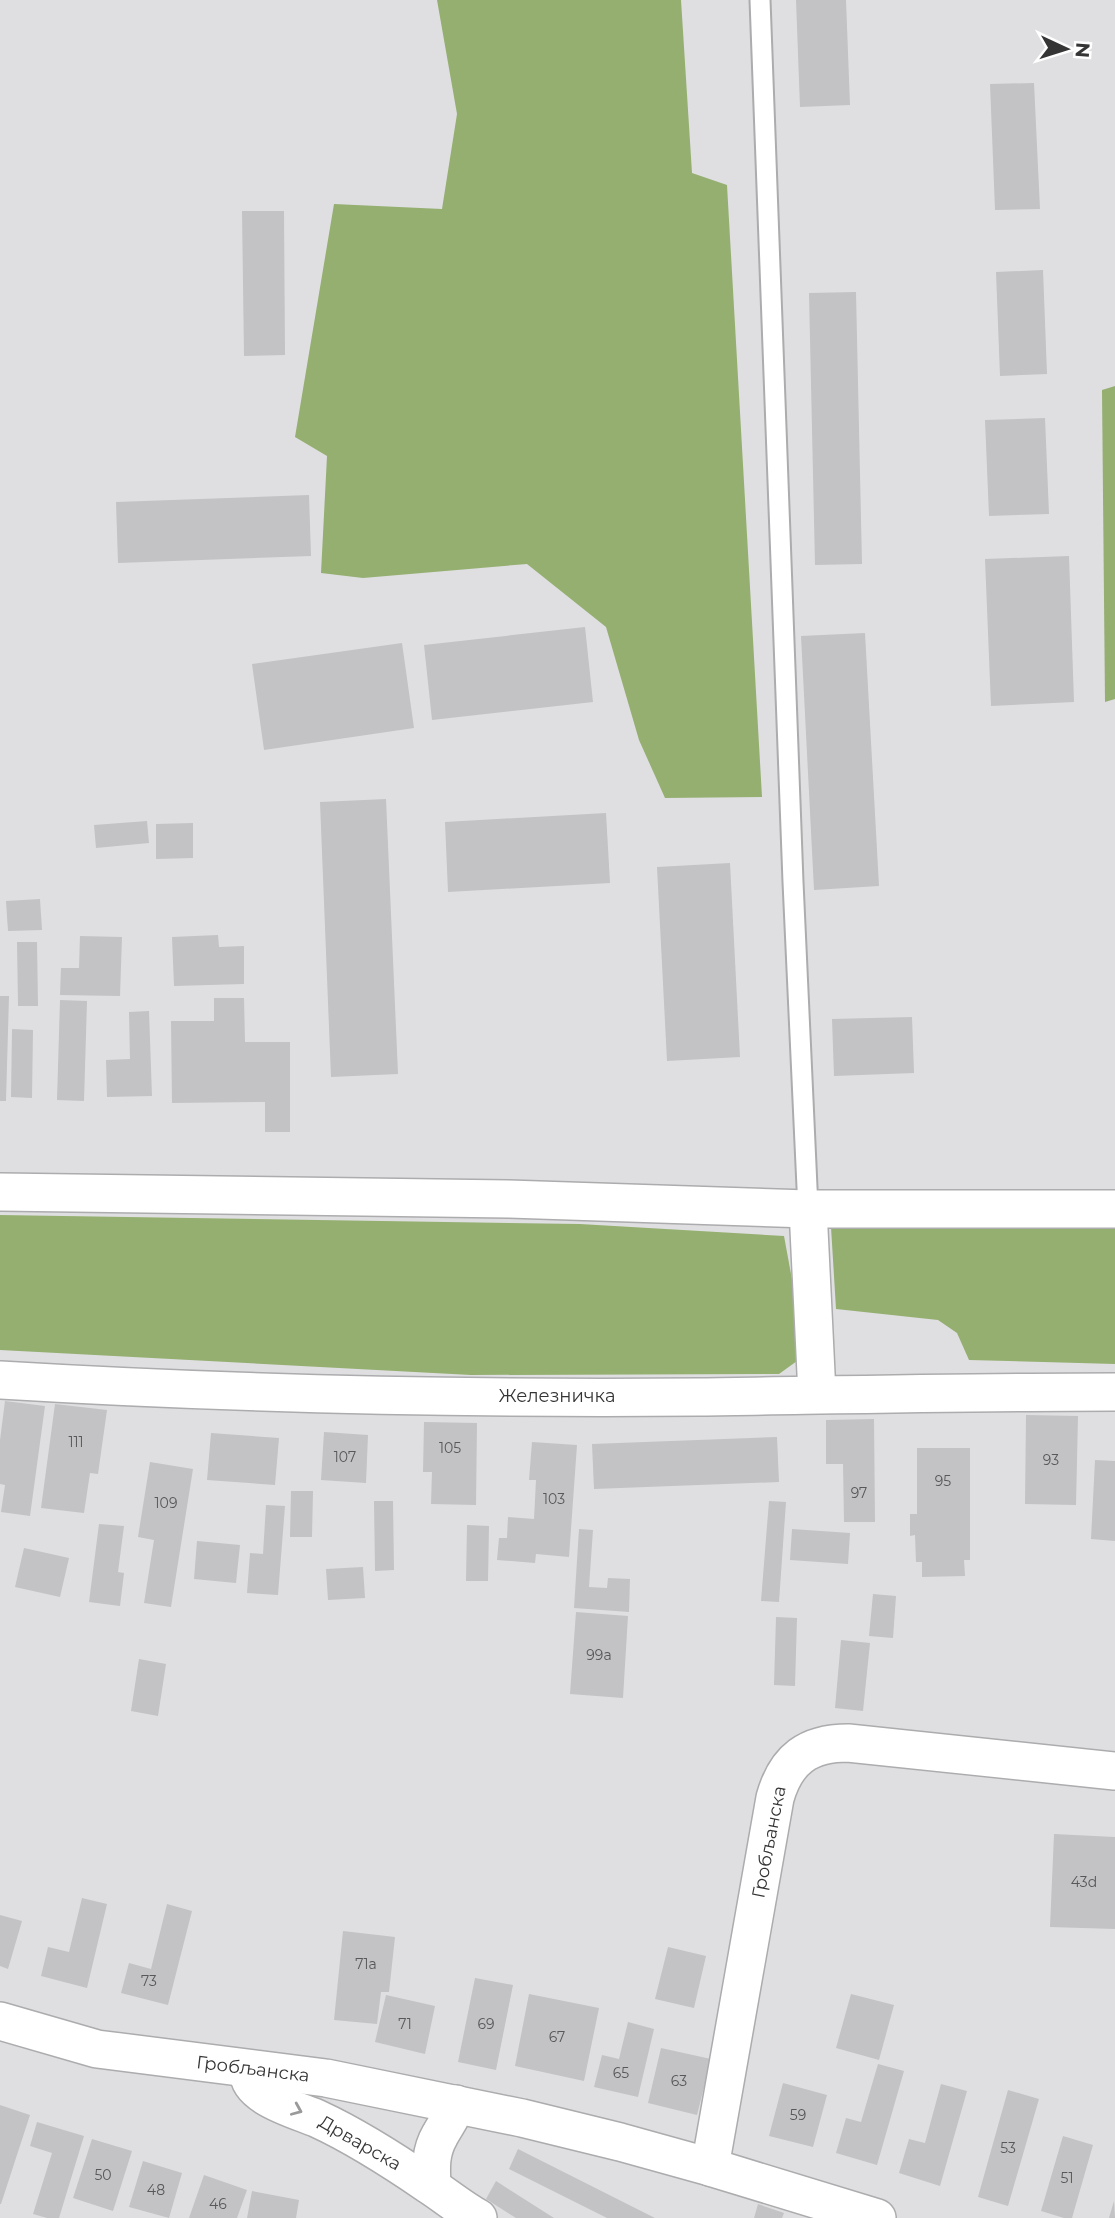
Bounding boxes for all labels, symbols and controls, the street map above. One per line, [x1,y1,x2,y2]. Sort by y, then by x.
north arrow [1031,14,1101,84]
text: N [1070,42,1094,59]
street label: Железничка [499,1385,615,1407]
house number: 111 [68,1433,84,1451]
house number: 105 [439,1439,461,1457]
house number: 107 [334,1448,356,1466]
house number: 93 [1043,1451,1059,1469]
house number: 95 [935,1472,951,1490]
house number: 97 [851,1484,867,1502]
house number: 103 [543,1490,565,1508]
house number: 109 [155,1494,177,1512]
house number: 99a [586,1646,612,1664]
street label: Гробљанска [747,1784,791,1900]
house number: 43d [1071,1873,1097,1891]
house number: 71a [355,1955,377,1973]
house number: 73 [141,1972,157,1990]
house number: 71 [398,2015,412,2033]
house number: 69 [477,2015,495,2033]
house number: 67 [549,2028,565,2046]
street label: Гробљанска [195,2051,311,2087]
house number: 65 [613,2064,629,2082]
house number: 63 [671,2072,687,2090]
one-way arrow [289,2102,302,2116]
house number: 59 [790,2106,806,2124]
street label: Дрварска [315,2111,405,2175]
house number: 53 [1000,2139,1016,2157]
house number: 50 [94,2166,112,2184]
house number: 51 [1061,2169,1073,2187]
house number: 48 [147,2181,165,2199]
house number: 46 [209,2195,227,2213]

